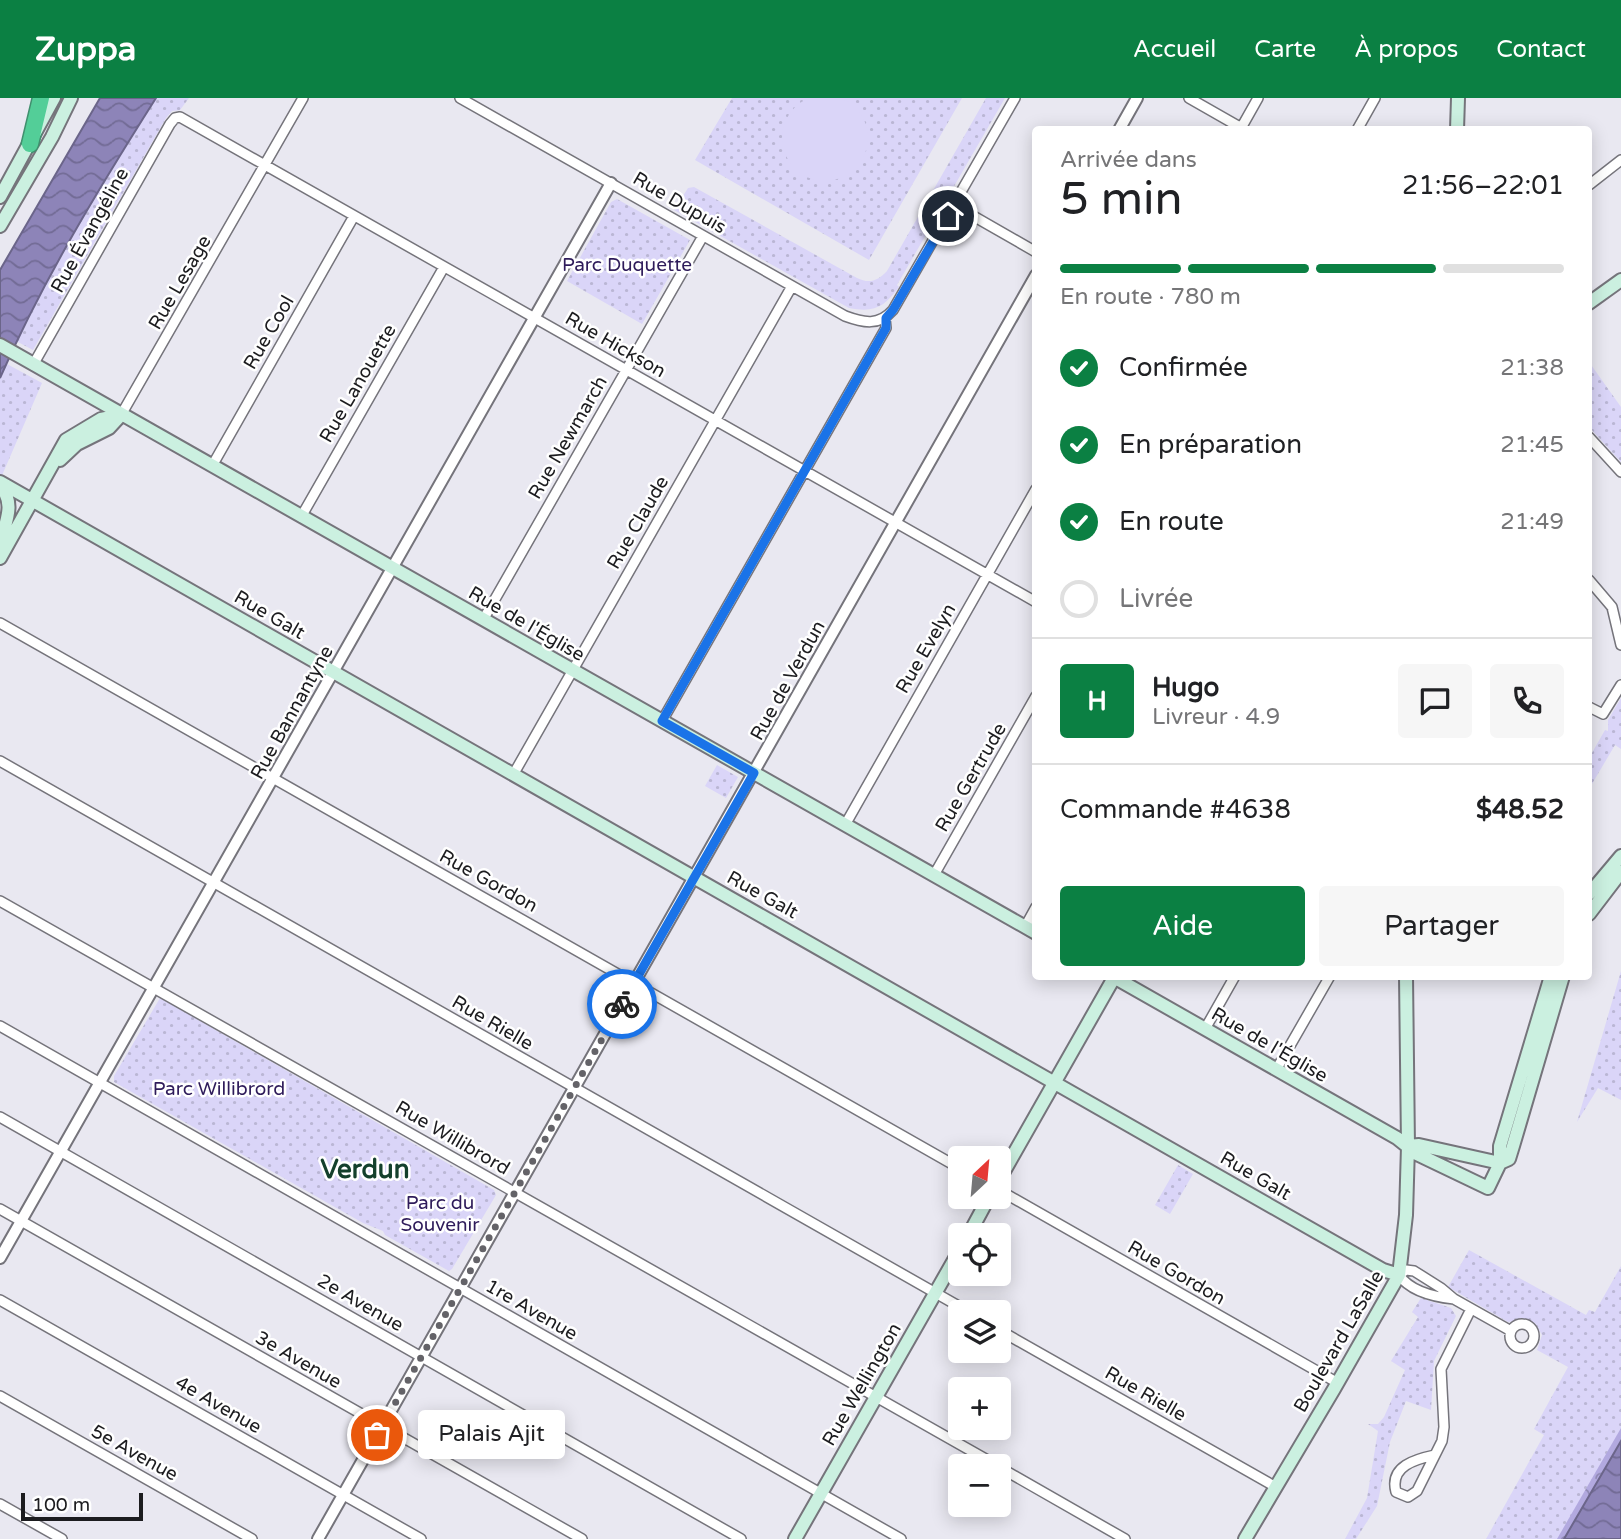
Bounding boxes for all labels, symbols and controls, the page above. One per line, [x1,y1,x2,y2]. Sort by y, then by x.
text: Zuppa [35,30,136,69]
text: Accueil [1133,35,1216,64]
text: Carte [1254,35,1316,64]
text: À propos [1354,35,1458,64]
text: Contact [1496,35,1586,64]
text: Arrivée dans [1060,146,1197,174]
street label: Rue Évangéline [46,164,133,297]
street label: Rue Dupuis [629,167,730,238]
text: 21:56–22:01 [1402,170,1564,201]
text: 5 min [1060,172,1183,227]
pin [918,186,978,246]
icon: home [929,197,967,235]
street label: Rue Lesage [144,232,216,333]
park label: Parc Duquette [562,254,692,276]
text: En route · 780 m [1060,283,1241,311]
street label: Rue Cool [239,292,299,373]
street label: Rue Hickson [561,307,670,382]
street label: Rue Lanouette [315,320,401,447]
icon: check [1060,349,1098,387]
text: Confirmée [1119,352,1248,383]
text: 21:38 [1500,354,1564,382]
street label: Rue Newmarch [524,372,612,503]
icon: check [1060,426,1098,464]
text: En préparation [1119,429,1302,460]
text: 21:45 [1500,431,1564,459]
street label: Rue Claude [602,472,673,573]
icon: check [1060,503,1098,541]
text: En route [1119,506,1224,537]
text: 21:49 [1500,508,1564,536]
street label: Rue de l'Église [464,582,589,666]
text: Livrée [1119,583,1193,614]
street label: Rue Galt [230,586,309,644]
street label: Rue Evelyn [891,600,960,697]
street label: Rue de Verdun [746,617,830,744]
street label: Rue Bannantyne [246,642,338,783]
button: chat [1398,664,1472,738]
button: phone [1490,664,1564,738]
text: Hugo [1152,672,1219,703]
text: H [1087,686,1107,717]
text: Livreur · 4.9 [1152,703,1280,731]
street label: Rue Gertrude [931,719,1011,836]
text: Commande #4638 [1060,794,1291,825]
text: $48.52 [1476,794,1564,825]
street label: Rue Gordon [436,845,541,917]
street label: Rue Galt [723,866,802,923]
button: Aide [1060,886,1305,966]
button: Partager [1319,886,1564,966]
courier [587,969,657,1039]
icon: bike [603,985,641,1023]
street label: Rue Rielle [448,991,537,1055]
street label: Rue de l'Église [1207,1003,1332,1087]
park label: Parc Willibrord [153,1078,285,1100]
street label: Rue Willibrord [391,1096,514,1179]
north arrow [948,1146,1012,1209]
map controls [948,1146,1011,1517]
street label: Rue Galt [1216,1147,1295,1205]
district label: Verdun [321,1154,409,1185]
park label: Parc du Souvenir [400,1192,480,1236]
button: locate [948,1223,1011,1286]
street label: Rue Gordon [1124,1236,1229,1310]
street label: Boulevard LaSalle [1289,1267,1388,1416]
street label: 2e Avenue [314,1269,407,1336]
street label: 1re Avenue [482,1275,581,1345]
button: layers [948,1300,1011,1363]
street label: Rue Wellington [818,1319,906,1450]
street label: 3e Avenue [252,1326,345,1393]
street label: Rue Rielle [1101,1362,1190,1426]
street label: 4e Avenue [172,1371,265,1438]
button: + [948,1377,1011,1440]
pin [347,1405,407,1465]
callout: Palais Ajit [419,1410,566,1460]
icon: bag [358,1416,396,1454]
street label: 5e Avenue [87,1420,182,1486]
text: Palais Ajit [438,1420,545,1448]
button: − [948,1454,1011,1517]
scale bar [21,1490,144,1522]
text: 100 m [32,1494,90,1516]

